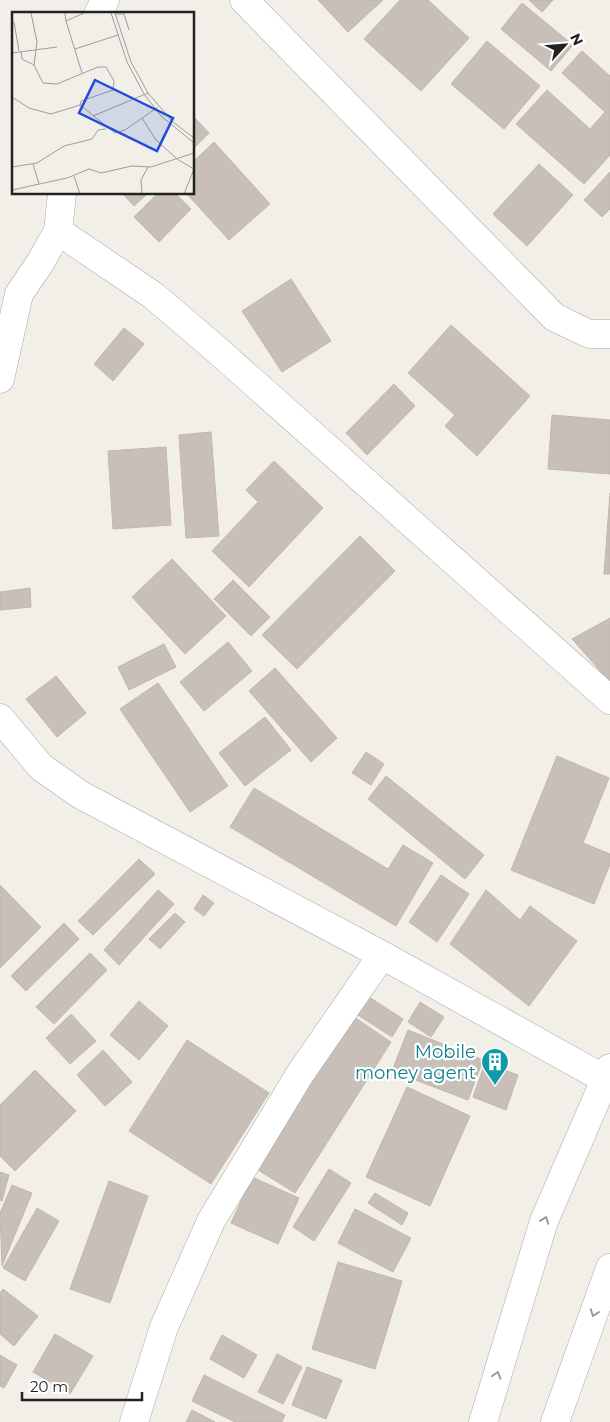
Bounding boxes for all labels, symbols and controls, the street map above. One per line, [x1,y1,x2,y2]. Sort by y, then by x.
inset map [12,12,195,195]
north arrow [540,20,590,70]
text: N [566,30,587,48]
place label: Mobile money agent [355,1041,476,1084]
building icon: Mobile money agent [480,1047,510,1086]
one-way arrow [539,1216,549,1225]
one-way arrow [589,1309,599,1317]
scale bar [22,1370,142,1402]
one-way arrow [492,1372,502,1380]
text: 20 m [30,1377,68,1396]

